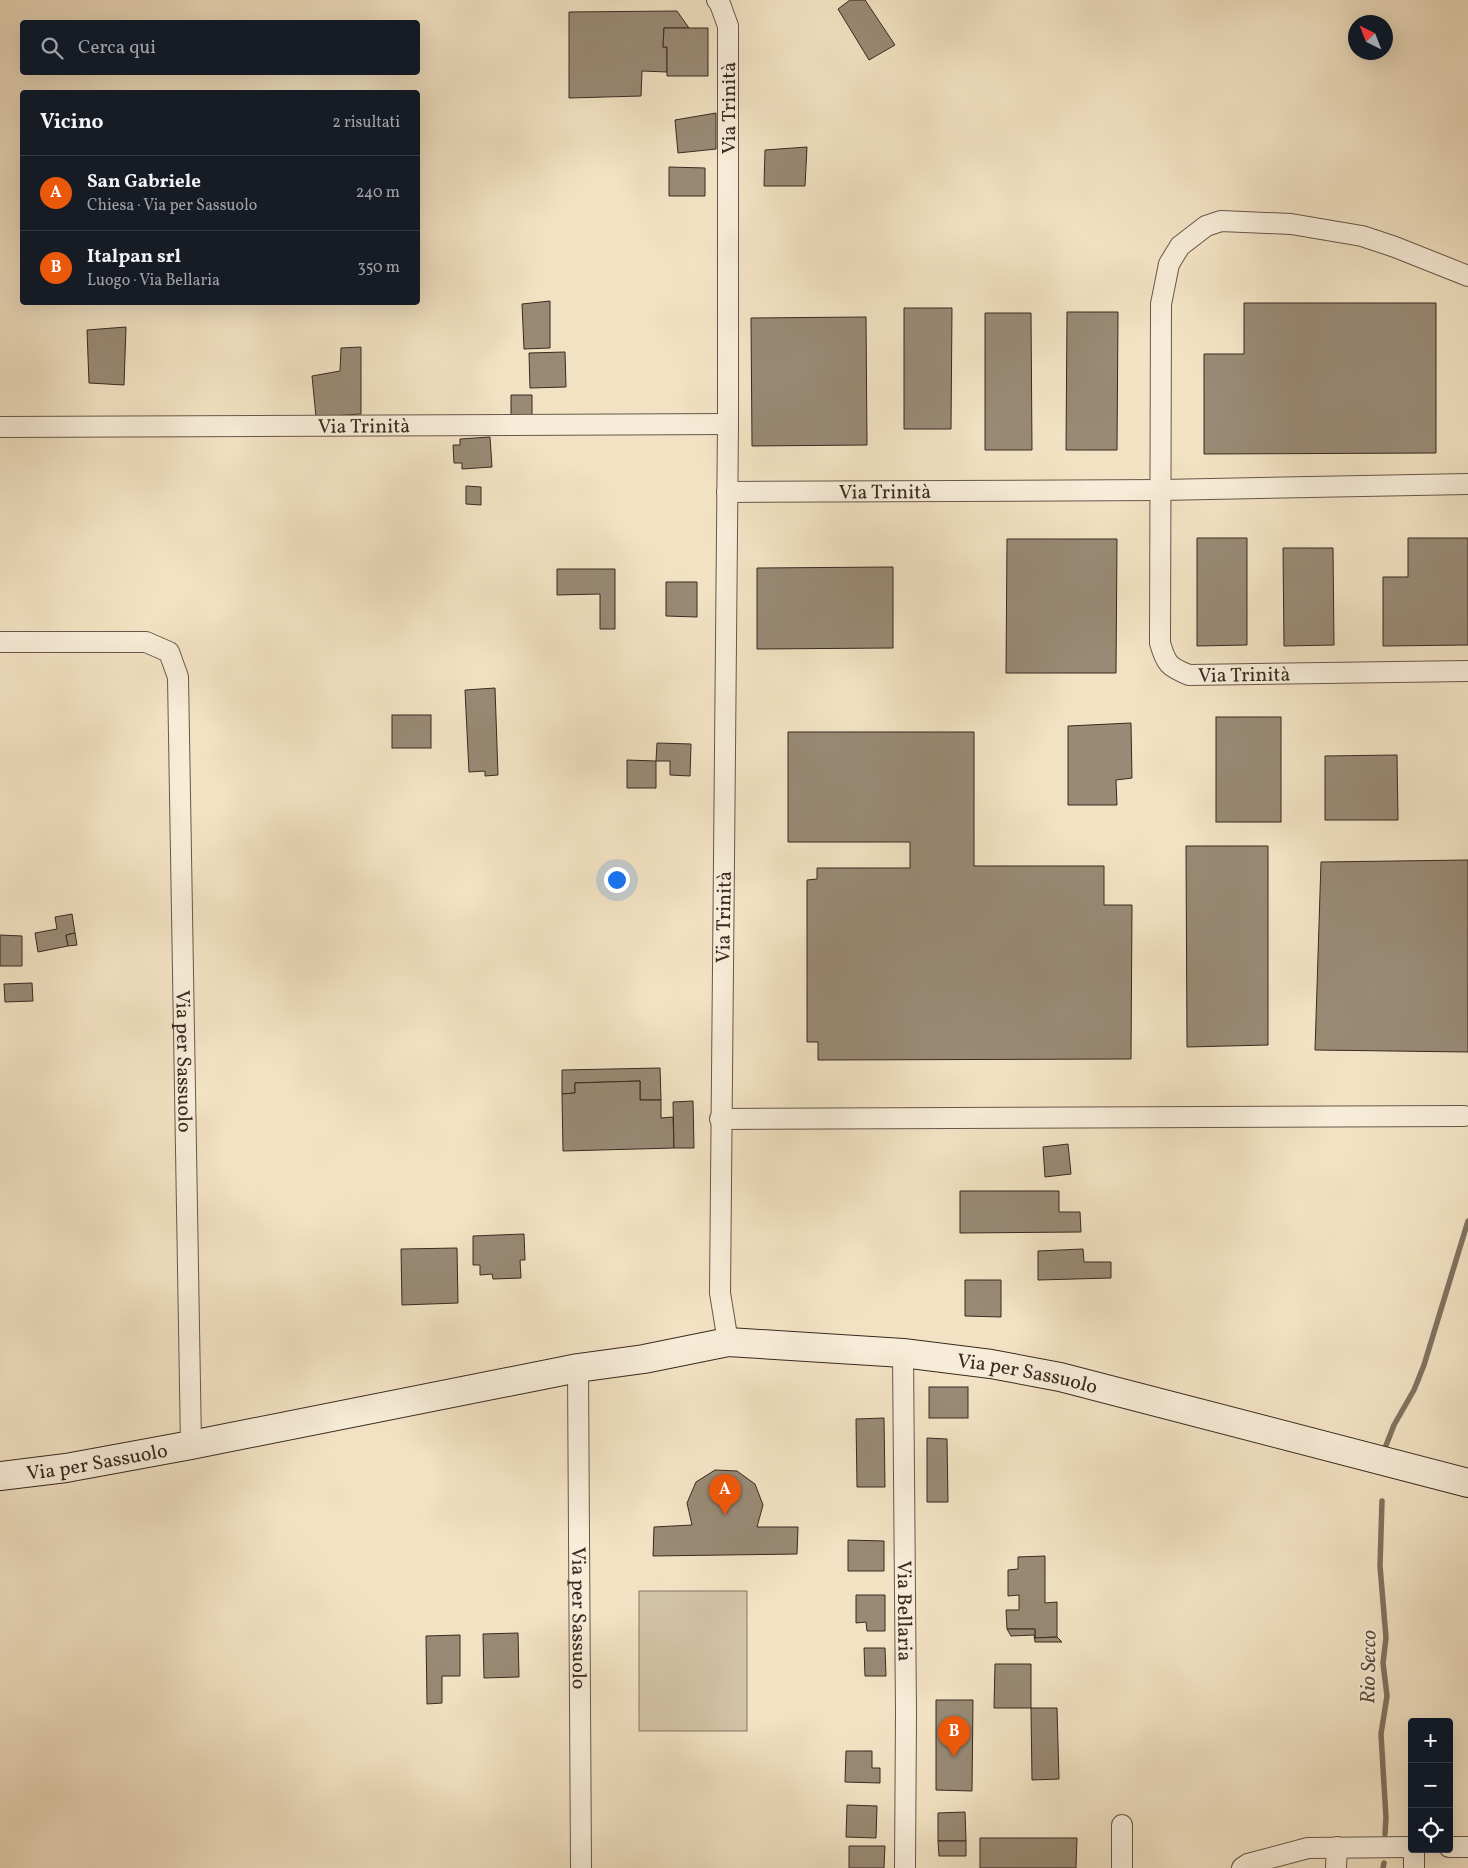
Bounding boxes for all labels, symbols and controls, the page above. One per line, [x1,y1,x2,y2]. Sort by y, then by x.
north arrow [1348,15,1393,60]
search box [20,20,420,75]
icon: search [38,34,66,62]
text: Cerca qui [78,35,156,61]
street label: Via Trinità [716,62,744,154]
text: Vicino [40,108,104,137]
text: 2 risultati [332,112,400,134]
text: San Gabriele [87,169,201,195]
text: A [50,182,62,204]
text: 240 m [356,182,400,204]
text: Chiesa · Via per Sassuolo [87,195,257,217]
text: Italpan srl [87,244,181,270]
text: B [51,257,61,279]
text: 350 m [357,257,400,279]
text: Luogo · Via Bellaria [87,270,220,292]
street label: Via Trinità [318,413,410,442]
street label: Via Trinità [839,479,931,507]
street label: Via Trinità [1198,662,1291,691]
your location [604,867,630,893]
street label: Via Trinità [710,871,740,963]
street label: Via per Sassuolo [167,990,198,1133]
street label: Via per Sassuolo [955,1348,1100,1402]
street label: Via per Sassuolo [25,1438,170,1489]
pin: A [709,1474,741,1515]
street label: Via per Sassuolo [563,1547,592,1689]
street label: Via Bellaria [889,1560,918,1662]
water label: Rio Secco [1354,1629,1385,1704]
pin: B [938,1716,970,1757]
map controls [1408,1718,1453,1853]
button: + [1408,1718,1453,1763]
button: − [1408,1763,1453,1808]
button: locate [1408,1808,1453,1853]

